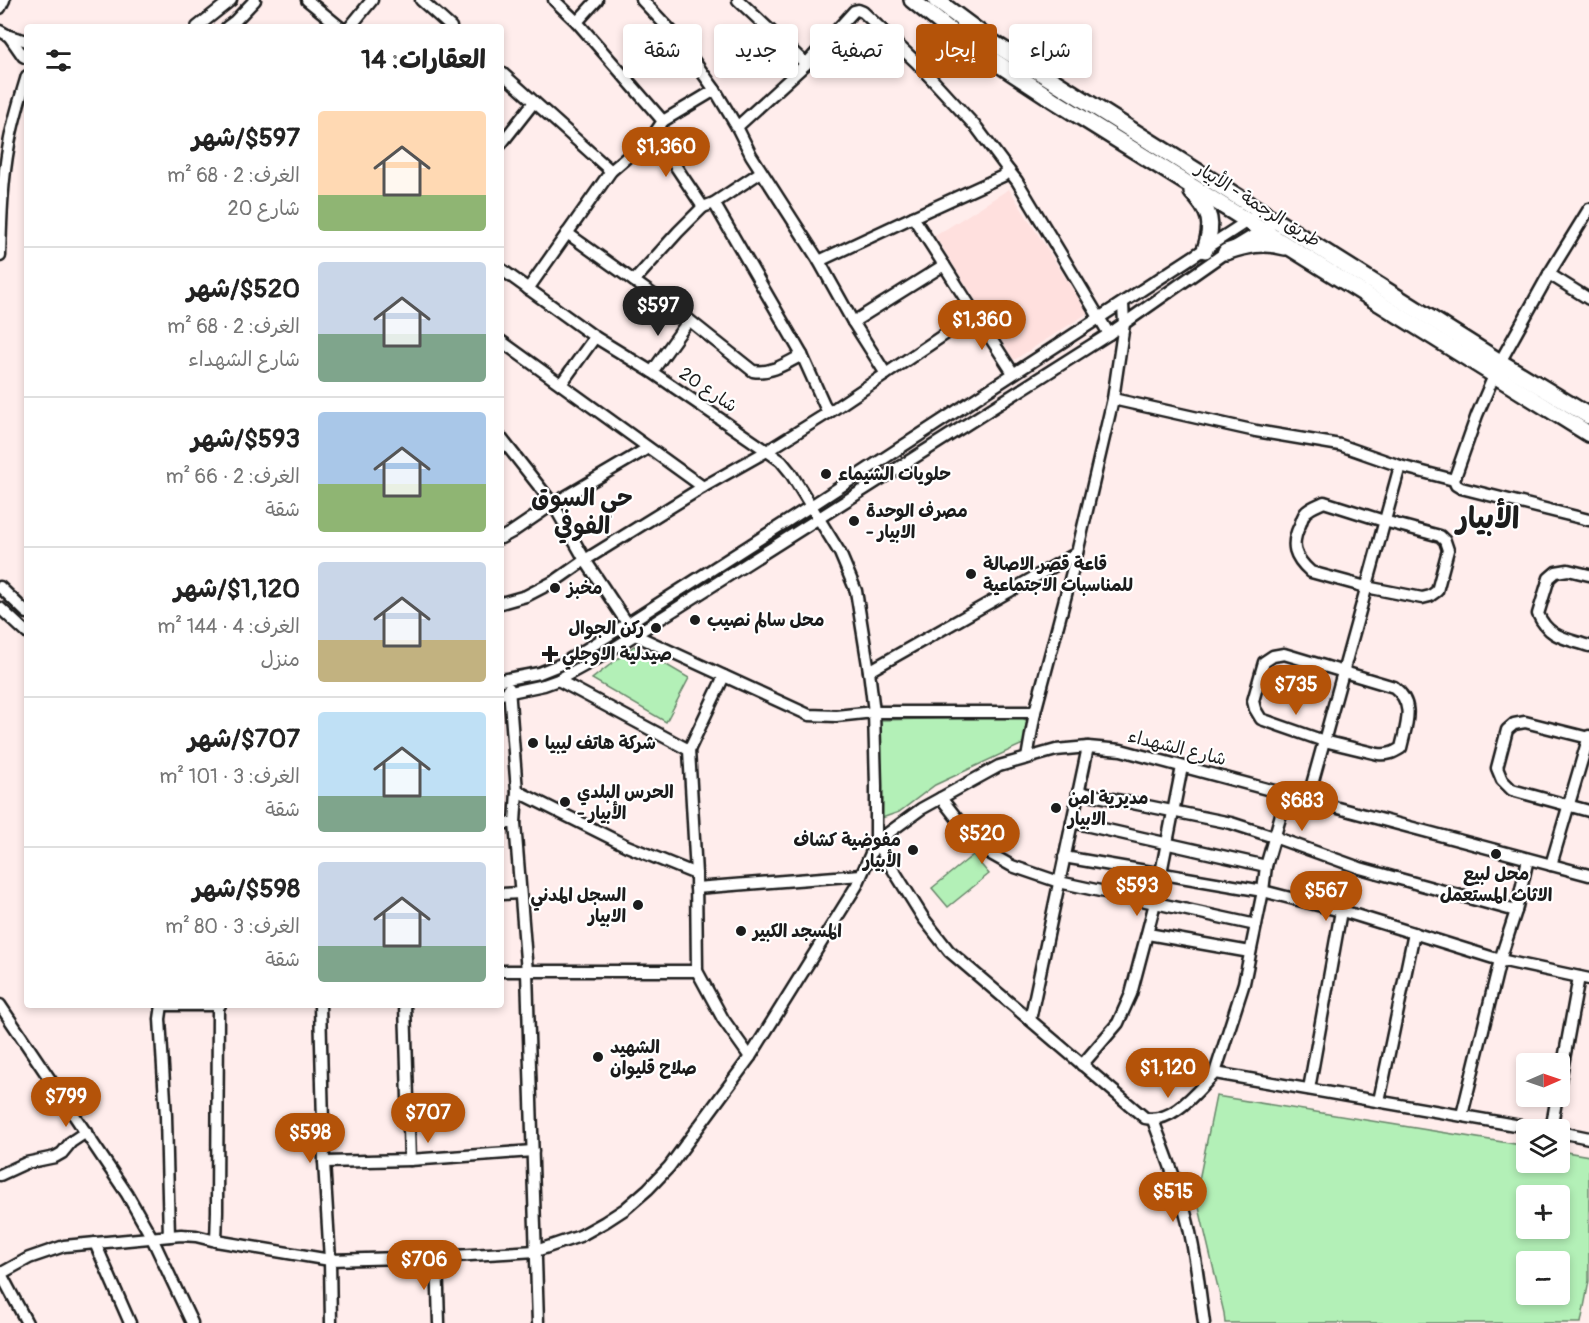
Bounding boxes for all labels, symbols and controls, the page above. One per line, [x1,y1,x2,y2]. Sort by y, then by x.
chip: شقة [623,24,702,78]
chip: جديد [714,24,798,78]
chip: تصفية [810,24,904,78]
chip: إيجار [916,24,997,78]
chip: شراء [1009,24,1092,78]
icon: filters [42,44,75,77]
text: العقارات: 14 [361,44,486,76]
text: $597/شهر [192,122,300,154]
pin: $1,360 [617,127,715,178]
text: $1,360 [636,134,696,159]
icon: home [366,135,438,207]
street label: طريق الرجمة - الأبيار [1190,155,1325,253]
text: الغرف: 2 · 68 m² [167,163,300,188]
text: شارع 20 [228,196,300,221]
text: $520/شهر [187,273,300,305]
icon: home [366,286,438,358]
pin: $597 [622,286,694,337]
text: $597 [637,293,679,318]
pin: $1,360 [933,300,1031,351]
text: $1,360 [952,307,1012,332]
text: الغرف: 2 · 68 m² [167,314,300,339]
text: شارع الشهداء [188,347,300,372]
street label: شارع 20 [675,362,741,418]
text: $593/شهر [191,423,300,455]
icon: home [366,436,438,508]
place label: حلويات الشيماء [838,463,951,486]
text: الغرف: 2 · 66 m² [166,464,300,489]
marker: حلويات الشيماء [819,467,833,481]
district label: حي السوق الفوفي [531,484,633,544]
text: شقة [265,497,300,522]
district label: الأبيار [1453,498,1520,537]
place label: مصرف الوحدة - الابيار [866,500,968,544]
marker: مصرف الوحدة - الابيار [847,514,861,528]
place label: قاعة قصر الاصالة للمناسبات الاجتماعية [983,553,1133,597]
marker: قاعة قصر الاصالة للمناسبات الاجتماعية [964,567,978,581]
text: $1,120/شهر [174,573,300,605]
place label: مخبز [565,577,603,600]
marker: مخبز [548,581,562,595]
icon: home [366,586,438,658]
place label: محل سالم نصيب [707,609,825,634]
marker: محل سالم نصيب [688,613,702,627]
text: الغرف: 4 · 144 m² [157,614,300,639]
place label: ركن الجوال [569,617,644,640]
marker: ركن الجوال [649,621,663,635]
place label: صيدلية الاوجلي [562,643,672,670]
text: منزل [261,647,300,672]
marker: صيدلية الاوجلي [543,647,557,661]
pin: $735 [1260,665,1332,716]
text: $735 [1274,672,1318,697]
text: $707/شهر [188,723,300,755]
street label: شارع الشهداء [1125,725,1229,771]
place label: شركة هاتف ليبيا [545,732,656,755]
icon: home [366,736,438,808]
marker: شركة هاتف ليبيا [526,736,540,750]
text: الغرف: 3 · 101 m² [160,764,300,789]
place label: الحرس البلدي - الأبيار [577,781,674,825]
pin: $683 [1266,781,1338,832]
place label: مديرية امن الابيار [1066,787,1148,831]
text: $683 [1280,788,1324,813]
marker: الحرس البلدي - الأبيار [558,795,572,809]
text: شقة [265,797,300,822]
marker: مديرية امن الابيار [1049,801,1063,815]
pin: $520 [946,814,1018,865]
text: $520 [959,821,1005,846]
place label: مفوضية كشاف الأبيار [794,829,901,873]
marker: مفوضية كشاف الأبيار [906,843,920,857]
marker: محل لبيع الاثاث المستعمل [1489,847,1503,861]
place label: محل لبيع الاثاث المستعمل [1440,863,1552,907]
pin: $593 [1101,866,1173,917]
pin: $567 [1290,871,1362,922]
text: $598/شهر [193,873,300,905]
text: $593 [1115,873,1159,898]
text: $567 [1304,878,1348,903]
place label: السجل المدني الابيار [530,884,626,928]
icon: home [366,886,438,958]
marker: السجل المدني الابيار [631,898,645,912]
text: الغرف: 3 · 80 m² [165,914,300,939]
place label: المسجد الكبير [751,920,842,943]
marker: المسجد الكبير [734,924,748,938]
text: شقة [265,947,300,972]
place label: الشهيد صلاح قليوان [610,1036,697,1080]
pin: $1,120 [1119,1048,1217,1099]
marker: الشهيد صلاح قليوان [591,1050,605,1064]
north arrow [1516,1053,1570,1107]
map controls [1516,1053,1570,1305]
text: $1,120 [1140,1055,1196,1080]
pin: $799 [30,1077,102,1128]
text: $799 [45,1084,87,1109]
pin: $707 [392,1093,464,1144]
text: $707 [405,1100,451,1125]
pin: $598 [274,1113,346,1164]
button: layers [1516,1119,1570,1173]
text: $598 [289,1120,331,1145]
pin: $515 [1137,1172,1209,1223]
text: $515 [1153,1179,1193,1204]
button: + [1516,1185,1570,1239]
pin: $706 [388,1240,460,1291]
text: $706 [401,1247,447,1272]
button: − [1516,1251,1570,1305]

